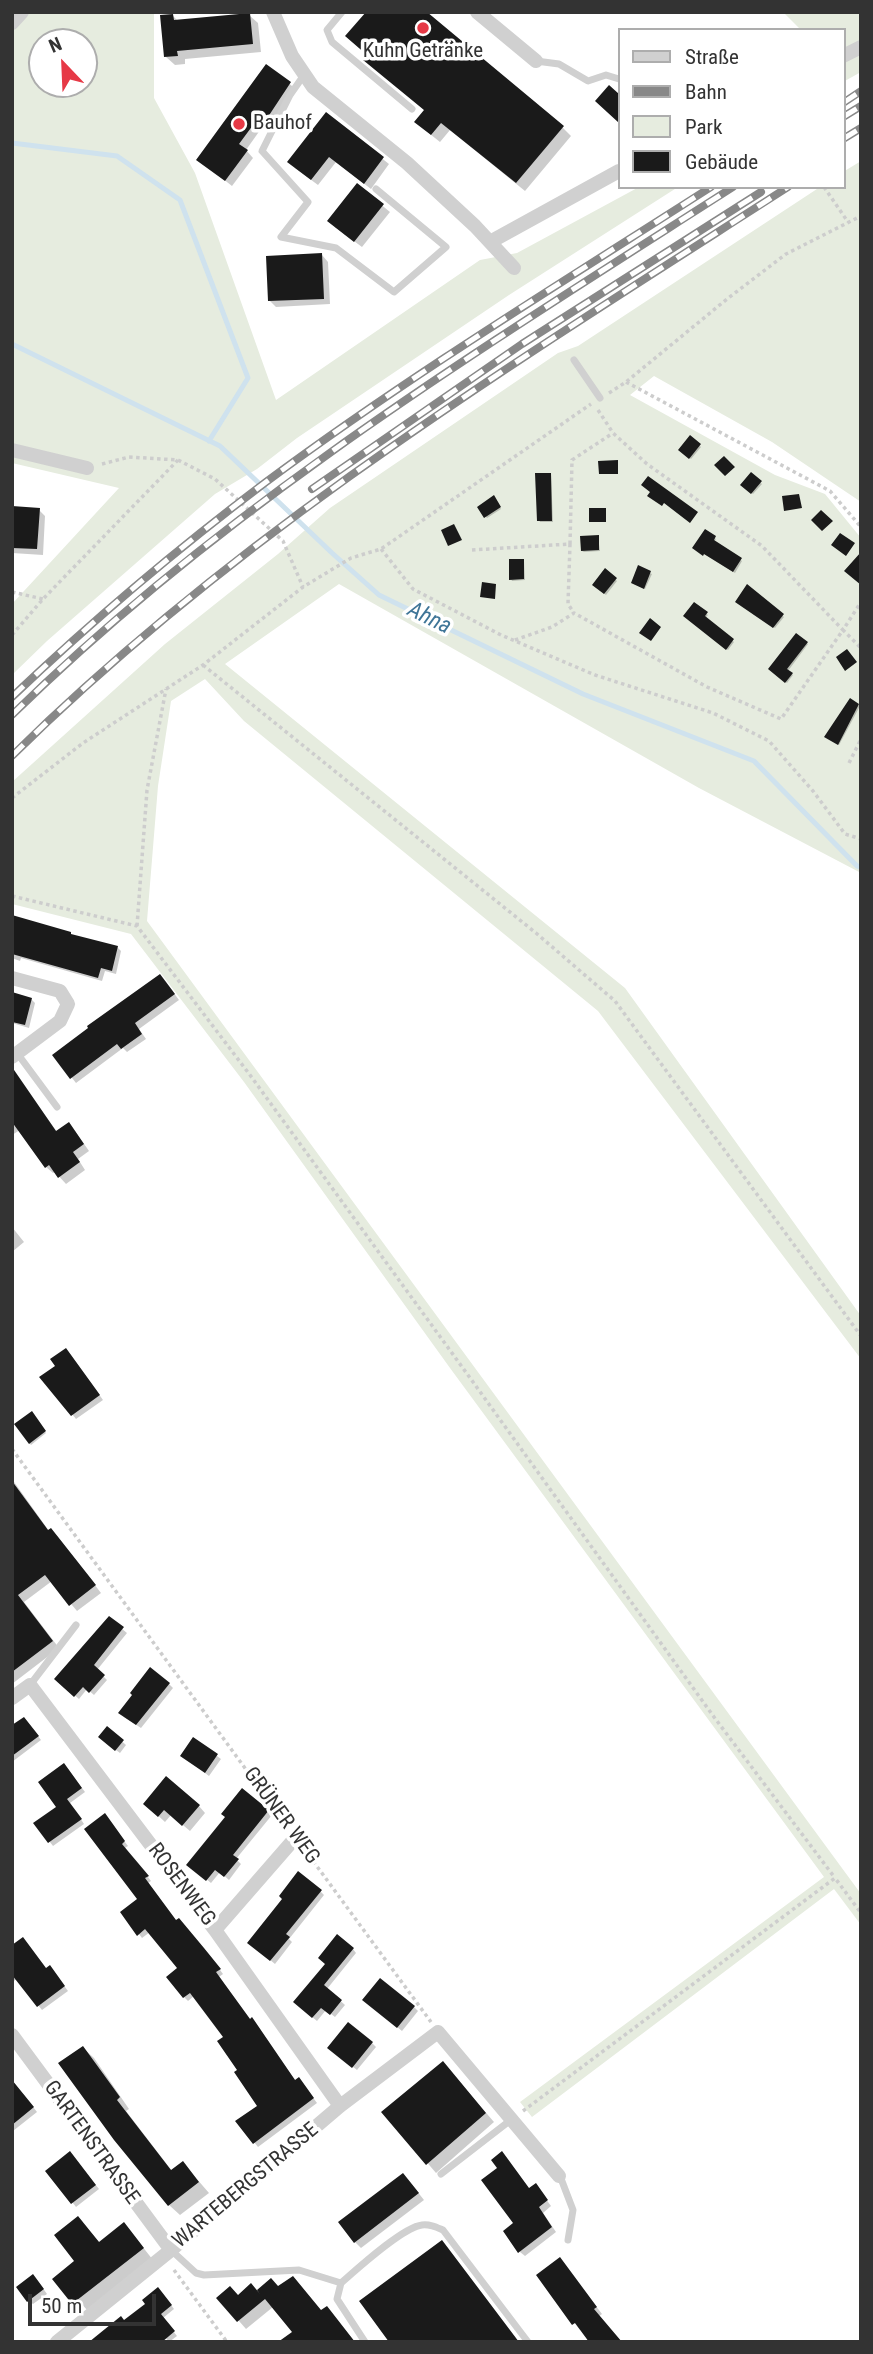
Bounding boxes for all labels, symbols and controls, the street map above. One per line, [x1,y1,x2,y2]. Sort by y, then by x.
marker: Kuhn Getränke [415,20,431,36]
north arrow [28,28,98,98]
legend [618,28,845,189]
text: N [46,32,65,58]
place label: Kuhn Getränke [363,39,483,65]
text: Straße [685,45,739,69]
text: Bahn [685,80,727,104]
place label: Bauhof [253,111,312,137]
text: Park [685,115,722,139]
marker: Bauhof [231,116,247,132]
text: Gebäude [685,150,758,174]
water label: Ahna [403,597,455,641]
street label: GRÜNER WEG [237,1763,325,1869]
street label: ROSENWEG [142,1839,220,1931]
street label: GARTENSTRASSE [38,2076,144,2210]
street label: WARTEBERGSTRASSE [168,2118,324,2254]
scale bar [32,2280,159,2324]
text: 50 m [41,2294,82,2318]

